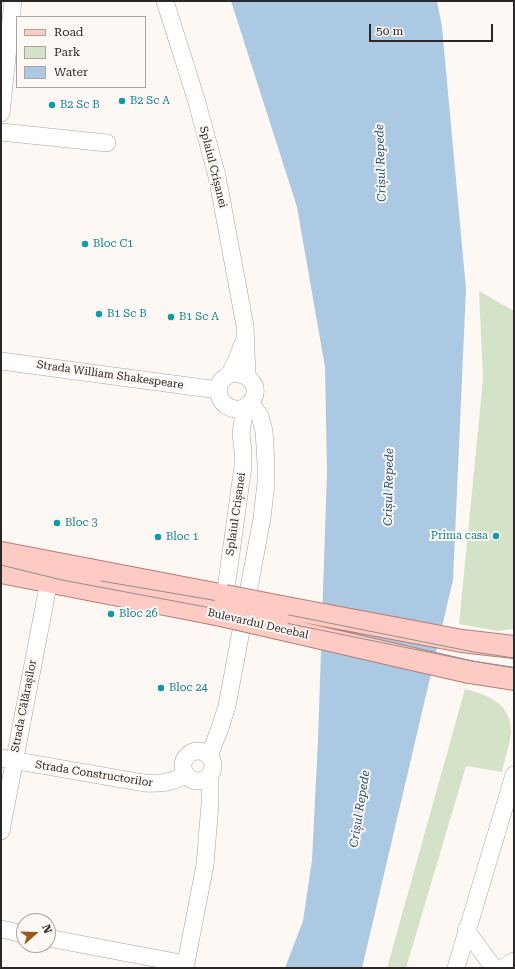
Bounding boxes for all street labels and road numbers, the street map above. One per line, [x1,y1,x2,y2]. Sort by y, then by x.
street label: Splaiul Crișanei [196,125,230,209]
street label: Strada William Shakespeare [36,358,184,392]
street label: Splaiul Crișanei [224,472,248,556]
street label: Bulevardul Decebal [206,606,310,642]
street label: Strada Călărașilor [9,659,39,753]
street label: Strada Constructorilor [34,758,154,790]

